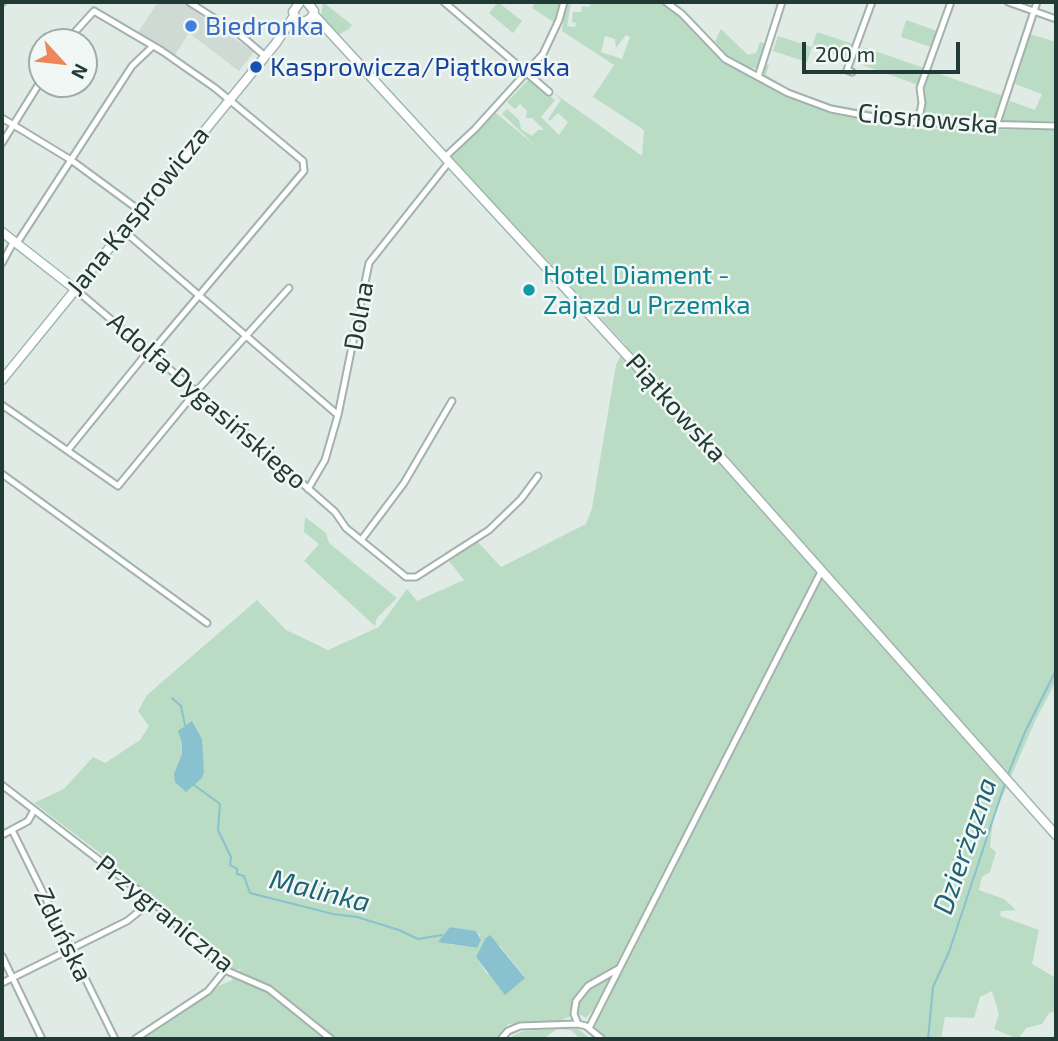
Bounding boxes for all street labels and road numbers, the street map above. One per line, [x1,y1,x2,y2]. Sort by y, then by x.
street label: Ciosnowska [856,97,1000,141]
street label: Jana Kasprowicza [60,120,216,302]
street label: Dolna [338,279,380,353]
street label: Adolfa Dygasińskiego [101,306,313,496]
street label: Piątkowska [619,347,733,469]
street label: Przygraniczna [90,849,240,979]
street label: Zduńska [27,883,99,987]

